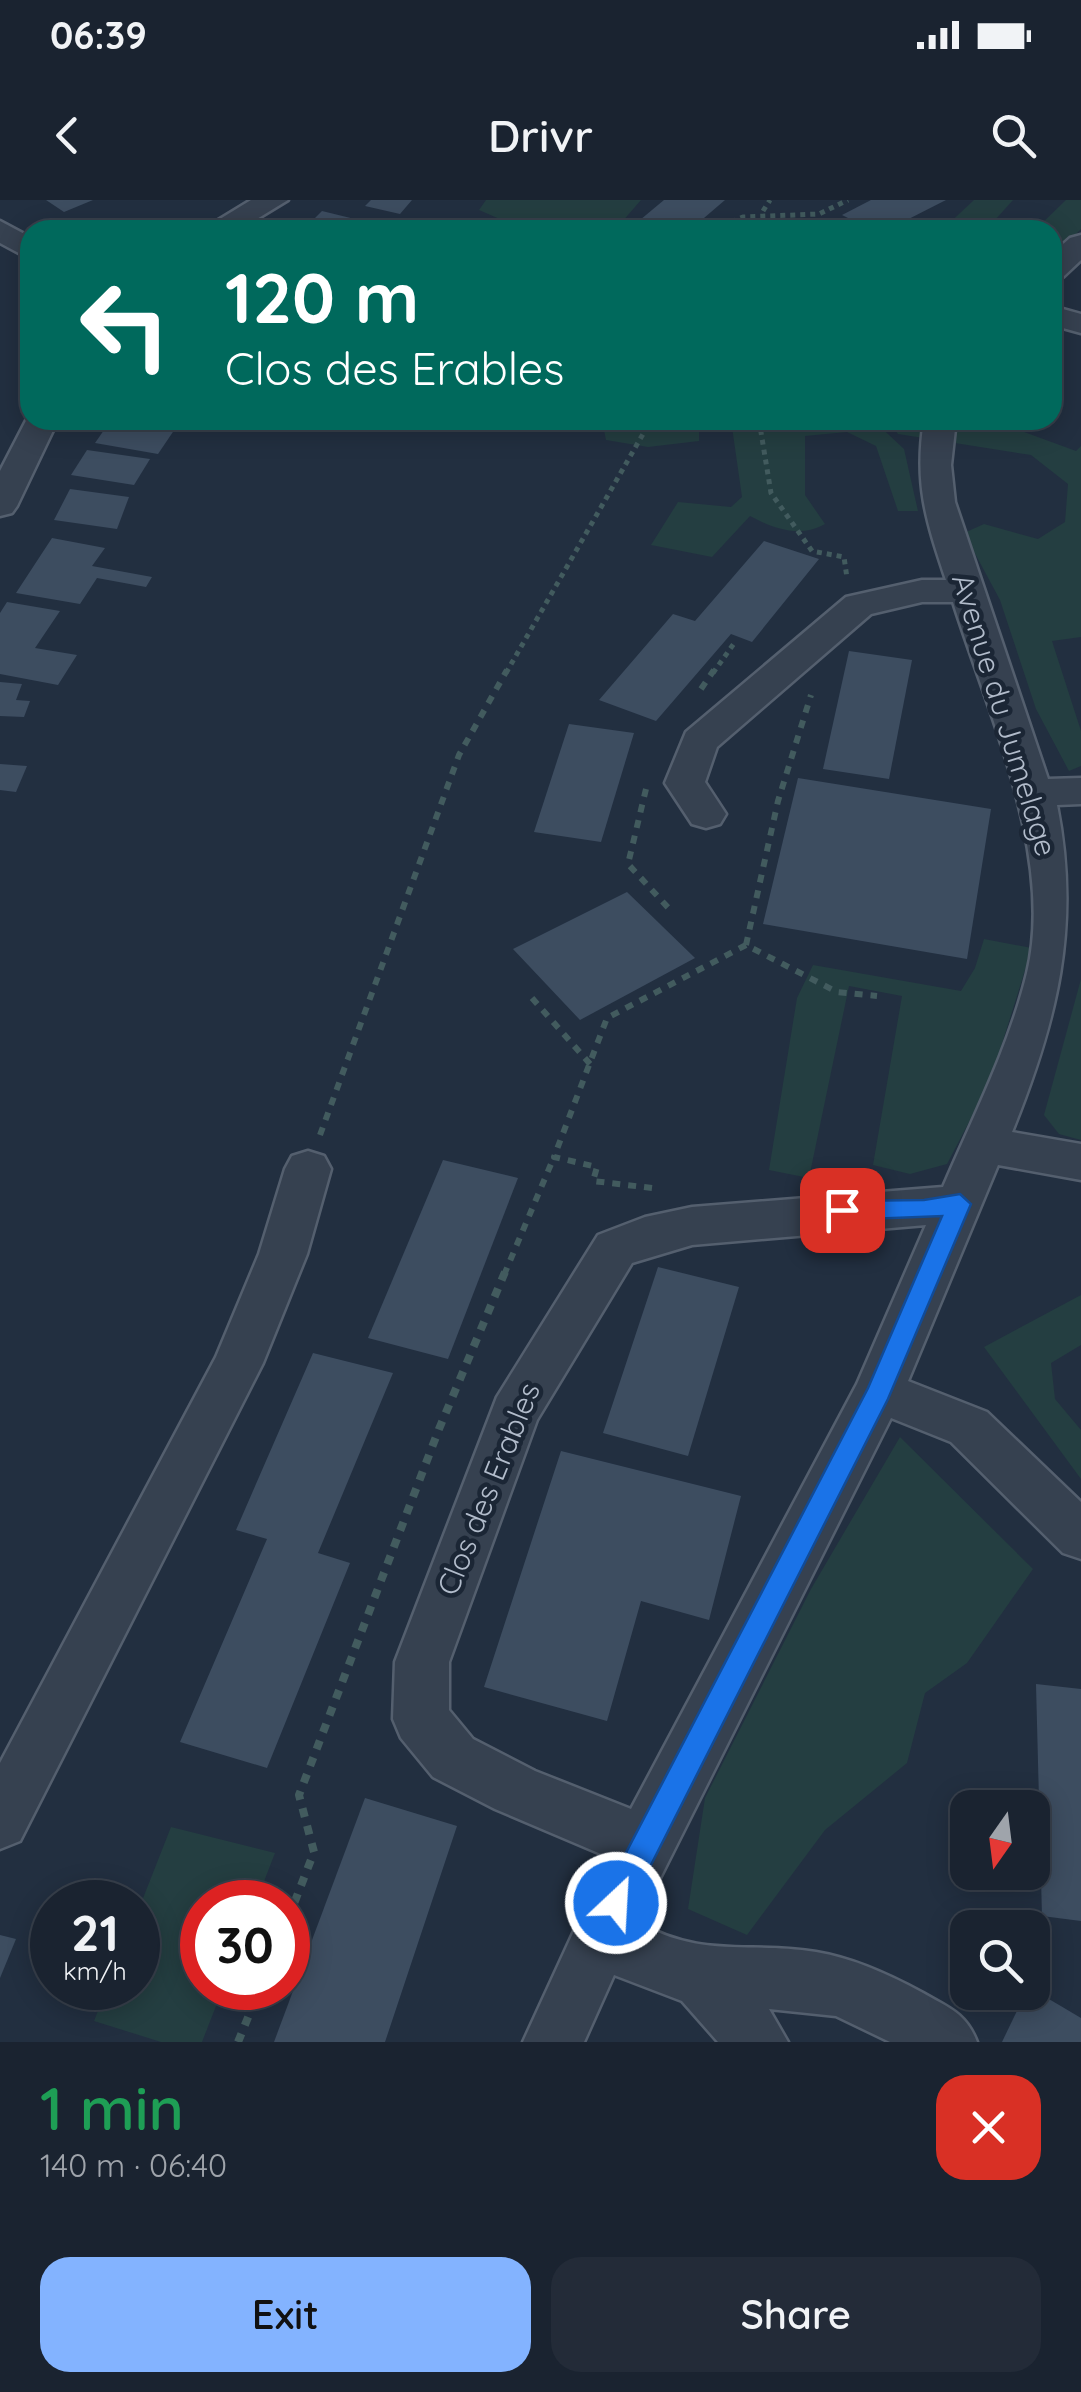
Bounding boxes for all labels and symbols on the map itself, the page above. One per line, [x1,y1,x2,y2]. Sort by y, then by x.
street label: Avenue du Jumelage [944,569,1066,861]
pin [800,1168,885,1253]
street label: Clos des Erables [428,1377,548,1601]
north arrow [950,1790,1050,1890]
position arrow [564,1851,668,1955]
speed limit sign: 30 [180,1880,310,2010]

